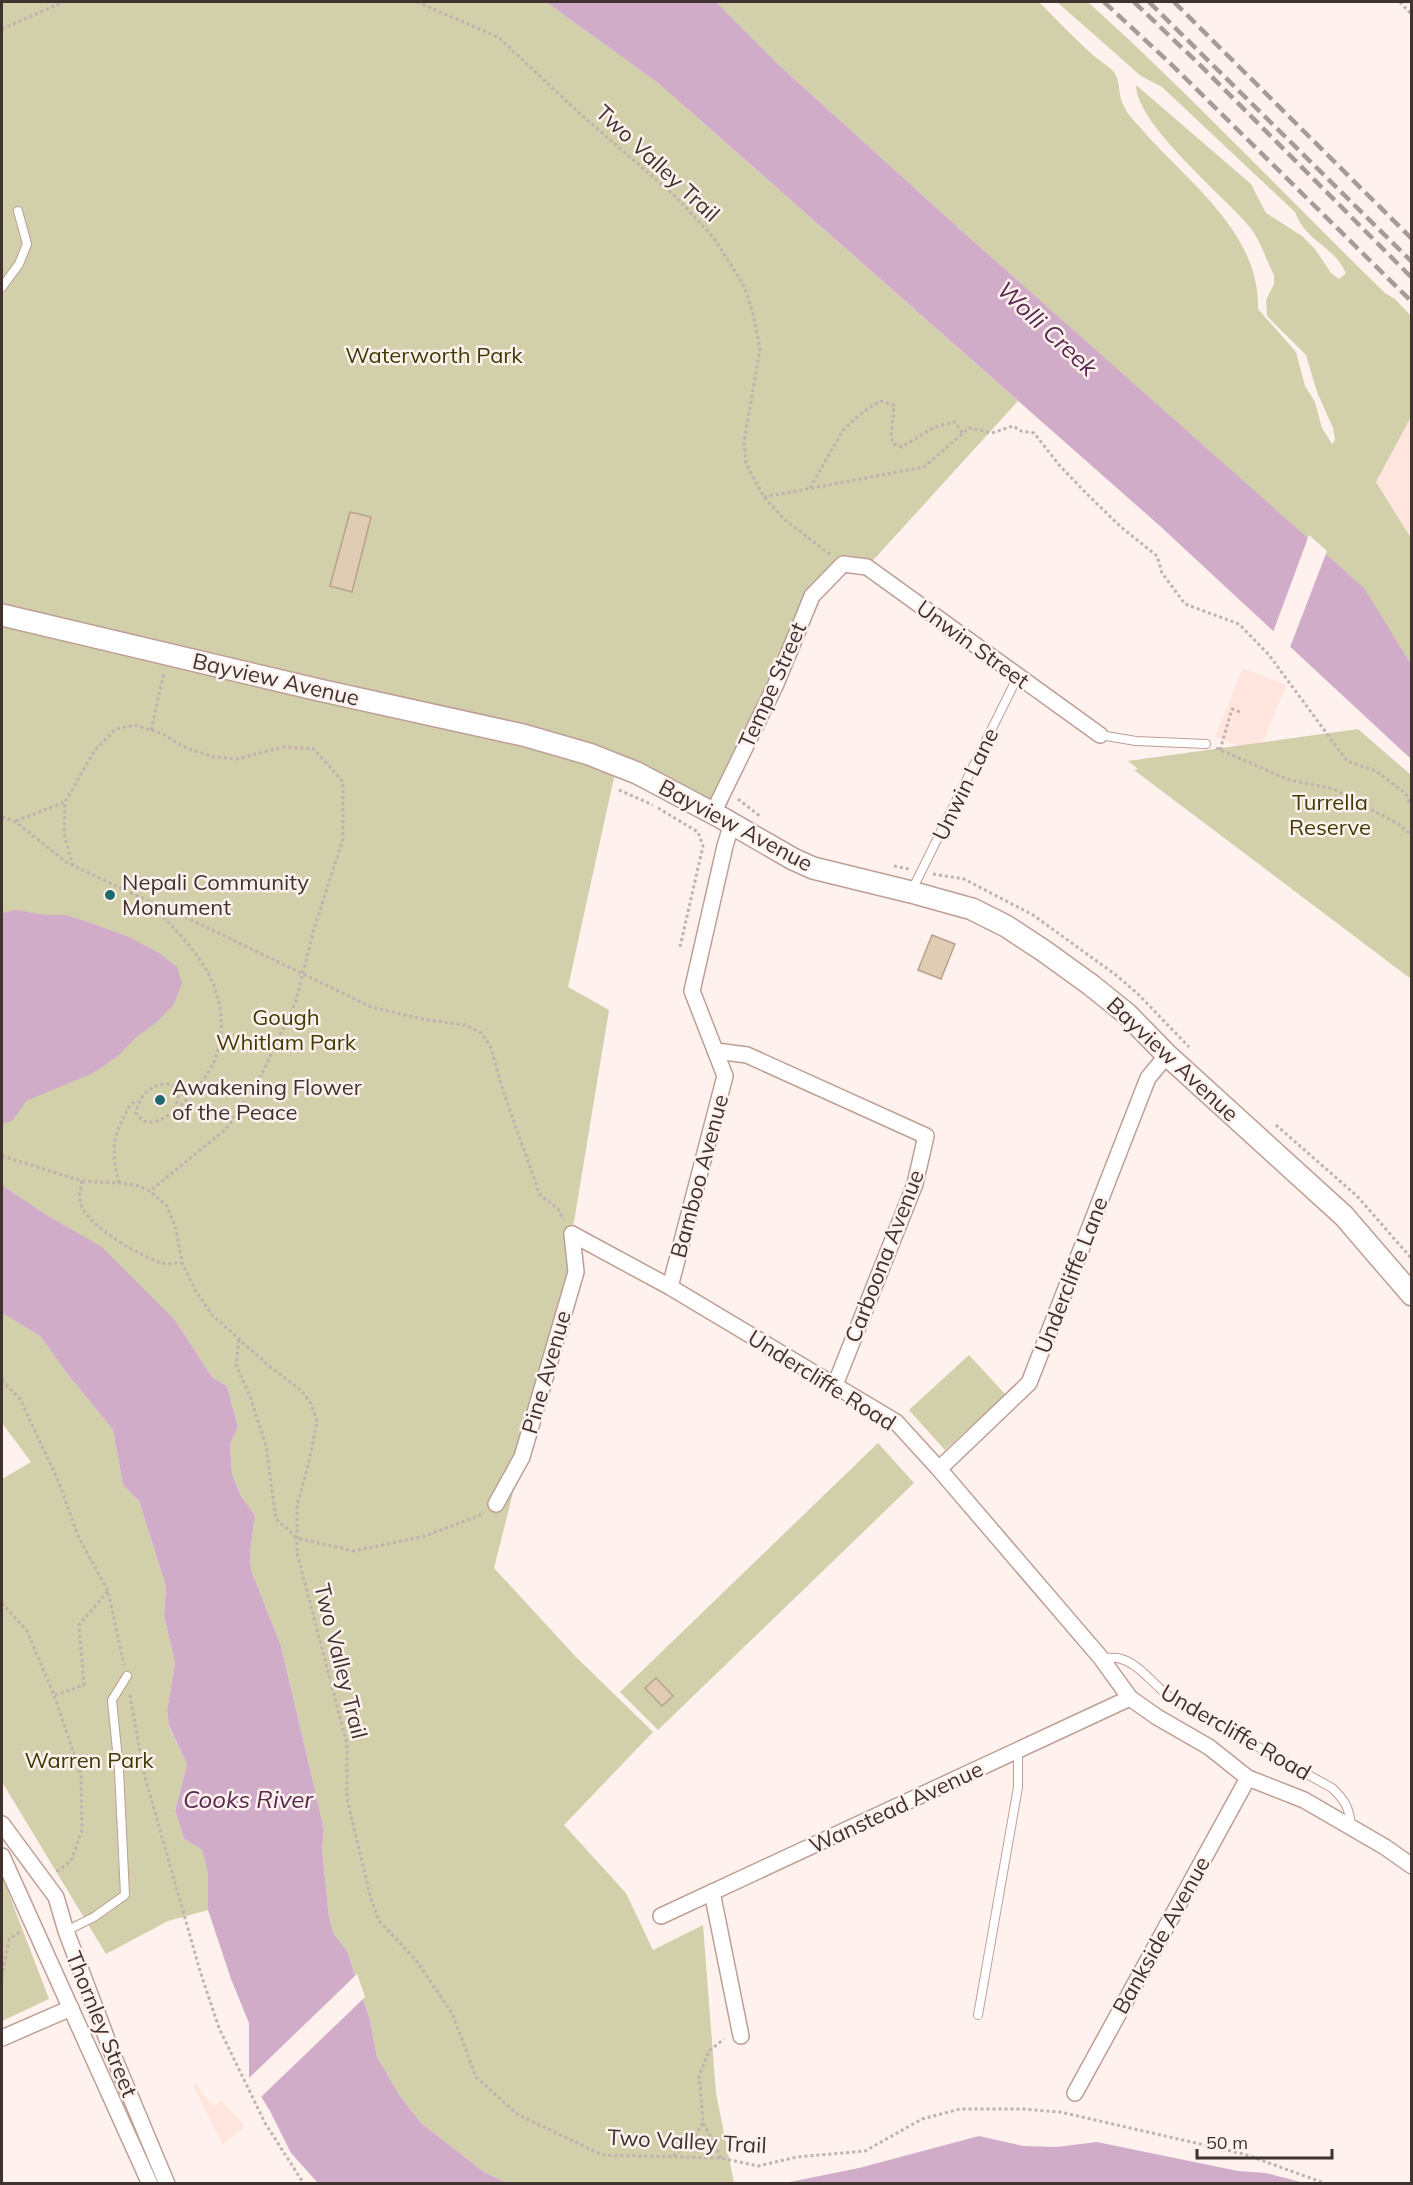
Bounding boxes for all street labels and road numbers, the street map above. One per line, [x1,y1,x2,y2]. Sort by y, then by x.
street label: Two Valley Trail [590,98,726,228]
street label: Unwin Street [911,594,1035,694]
street label: Tempe Street [732,618,812,752]
street label: Bayview Avenue [190,646,362,712]
street label: Unwin Lane [926,723,1004,845]
street label: Bayview Avenue [654,773,818,877]
street label: Bayview Avenue [1101,991,1245,1127]
street label: Bamboo Avenue [664,1091,734,1261]
street label: Carboona Avenue [838,1166,930,1346]
street label: Undercliffe Lane [1028,1193,1114,1357]
street label: Pine Avenue [515,1307,577,1437]
street label: Undercliffe Road [743,1323,901,1437]
street label: Two Valley Trail [308,1580,374,1742]
street label: Undercliffe Road [1156,1678,1316,1786]
street label: Wanstead Avenue [805,1754,987,1860]
street label: Bankside Avenue [1106,1851,1216,2019]
street label: Thornley Street [60,1947,144,2101]
street label: Two Valley Trail [607,2123,767,2159]

